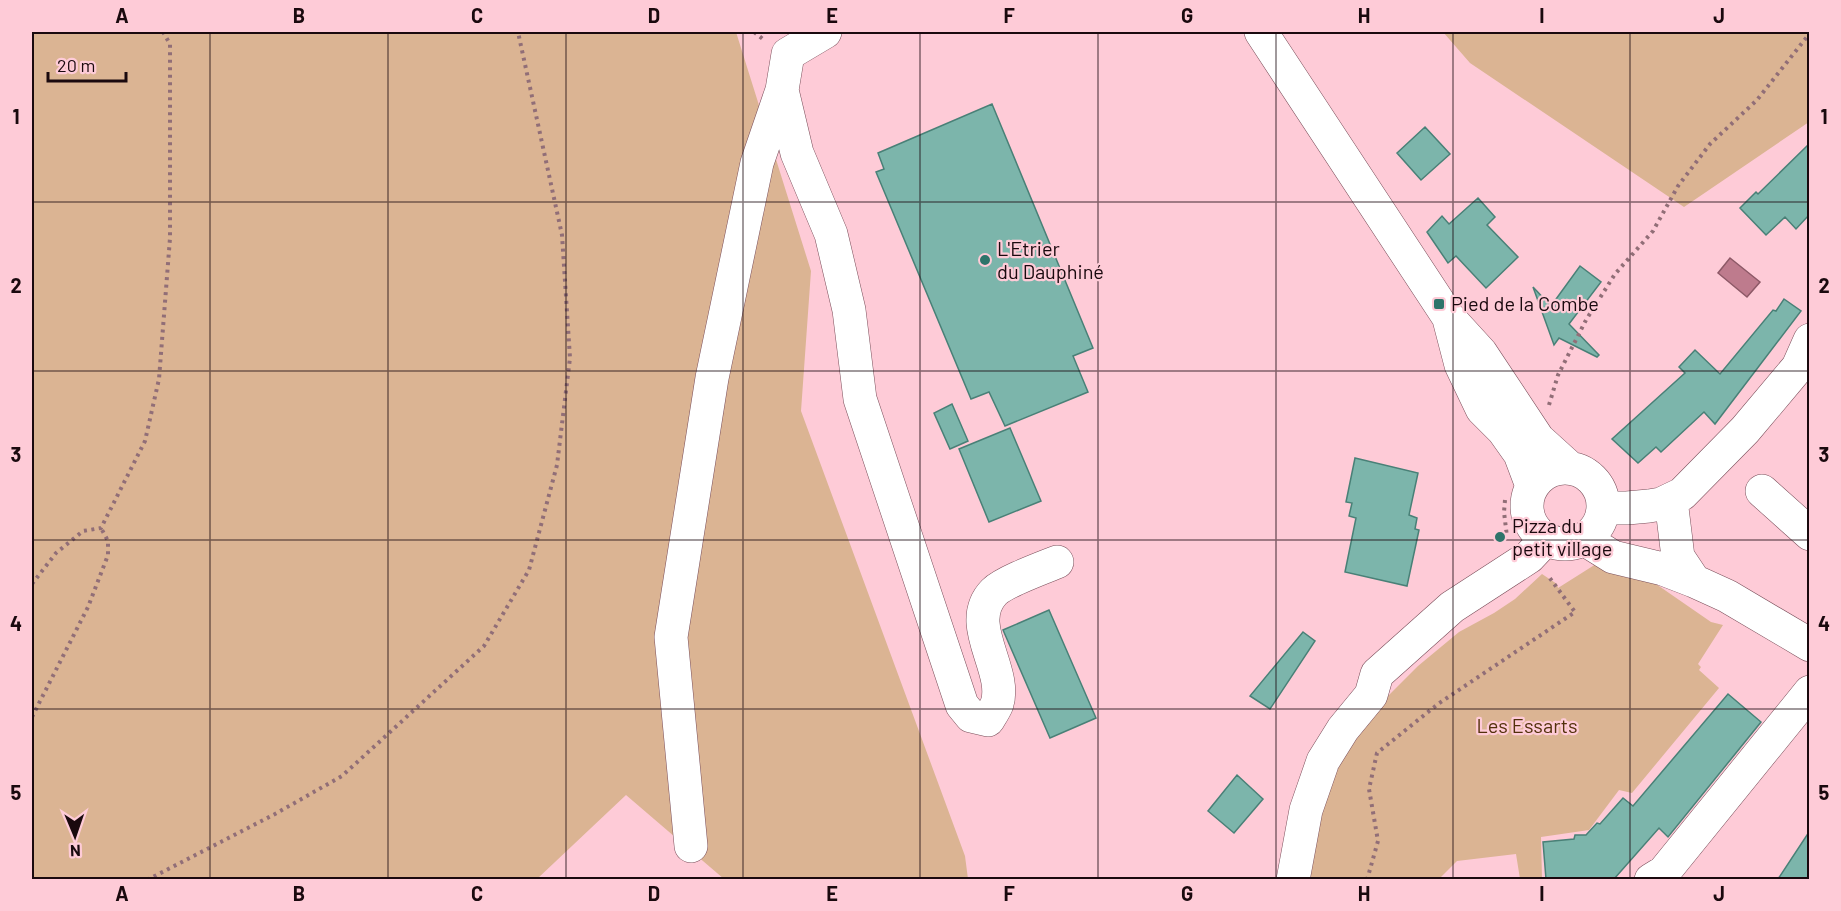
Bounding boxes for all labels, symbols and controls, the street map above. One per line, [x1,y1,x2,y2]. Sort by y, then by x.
text: A [115,3,129,27]
text: B [293,3,305,27]
text: C [471,3,483,27]
text: D [648,3,660,27]
text: E [826,3,838,27]
text: F [1003,3,1015,27]
text: G [1181,3,1193,27]
text: H [1358,3,1370,27]
text: I [1539,3,1545,27]
text: J [1713,3,1725,27]
scale bar [48,45,126,83]
text: 20 m [57,54,95,76]
text: 1 [12,104,20,128]
text: 1 [1820,104,1828,128]
place label: L'Etrier du Dauphiné [997,236,1104,283]
marker: L'Etrier du Dauphiné [978,253,992,267]
text: 2 [10,273,22,297]
text: 2 [1818,273,1830,297]
place label: Pied de la Combe [1451,291,1599,315]
marker: Pied de la Combe [1432,297,1446,311]
text: 3 [11,442,21,466]
text: 3 [1819,442,1829,466]
place label: Pizza du petit village [1512,513,1612,560]
marker: Pizza du petit village [1493,530,1507,544]
text: 4 [10,611,22,635]
text: 4 [1818,611,1830,635]
park label: Les Essarts [1476,713,1578,737]
text: 5 [11,780,22,804]
text: 5 [1819,780,1830,804]
north arrow [45,806,105,866]
text: N [70,842,81,861]
text: A [115,881,129,905]
text: B [293,881,305,905]
text: C [471,881,483,905]
text: D [648,881,660,905]
text: E [826,881,838,905]
text: F [1003,881,1015,905]
text: G [1181,881,1193,905]
text: H [1358,881,1370,905]
text: I [1539,881,1545,905]
text: J [1713,881,1725,905]

